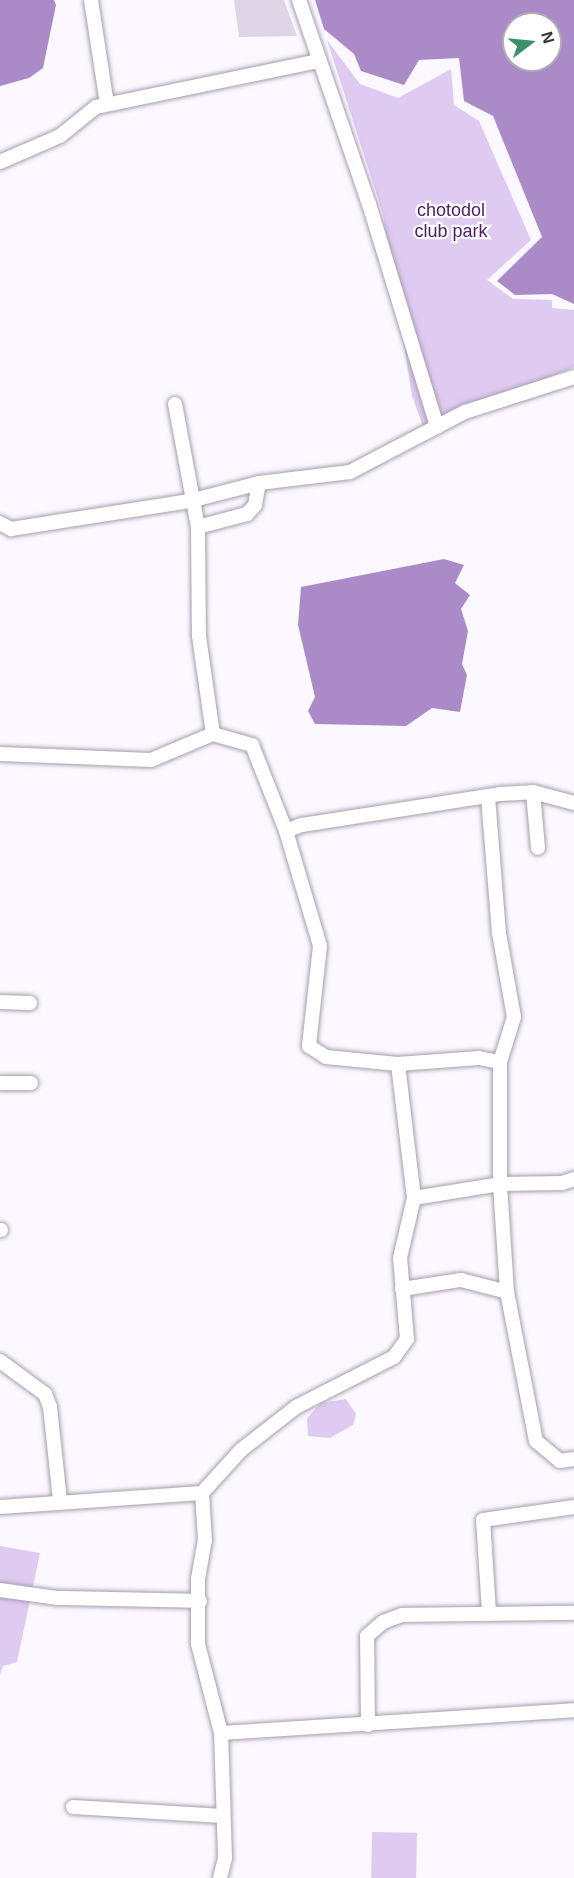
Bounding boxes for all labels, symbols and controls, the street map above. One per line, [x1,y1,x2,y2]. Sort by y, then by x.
north arrow [502,12,562,72]
text: N [538,30,558,45]
park label: chotodol club park [414,200,488,242]

